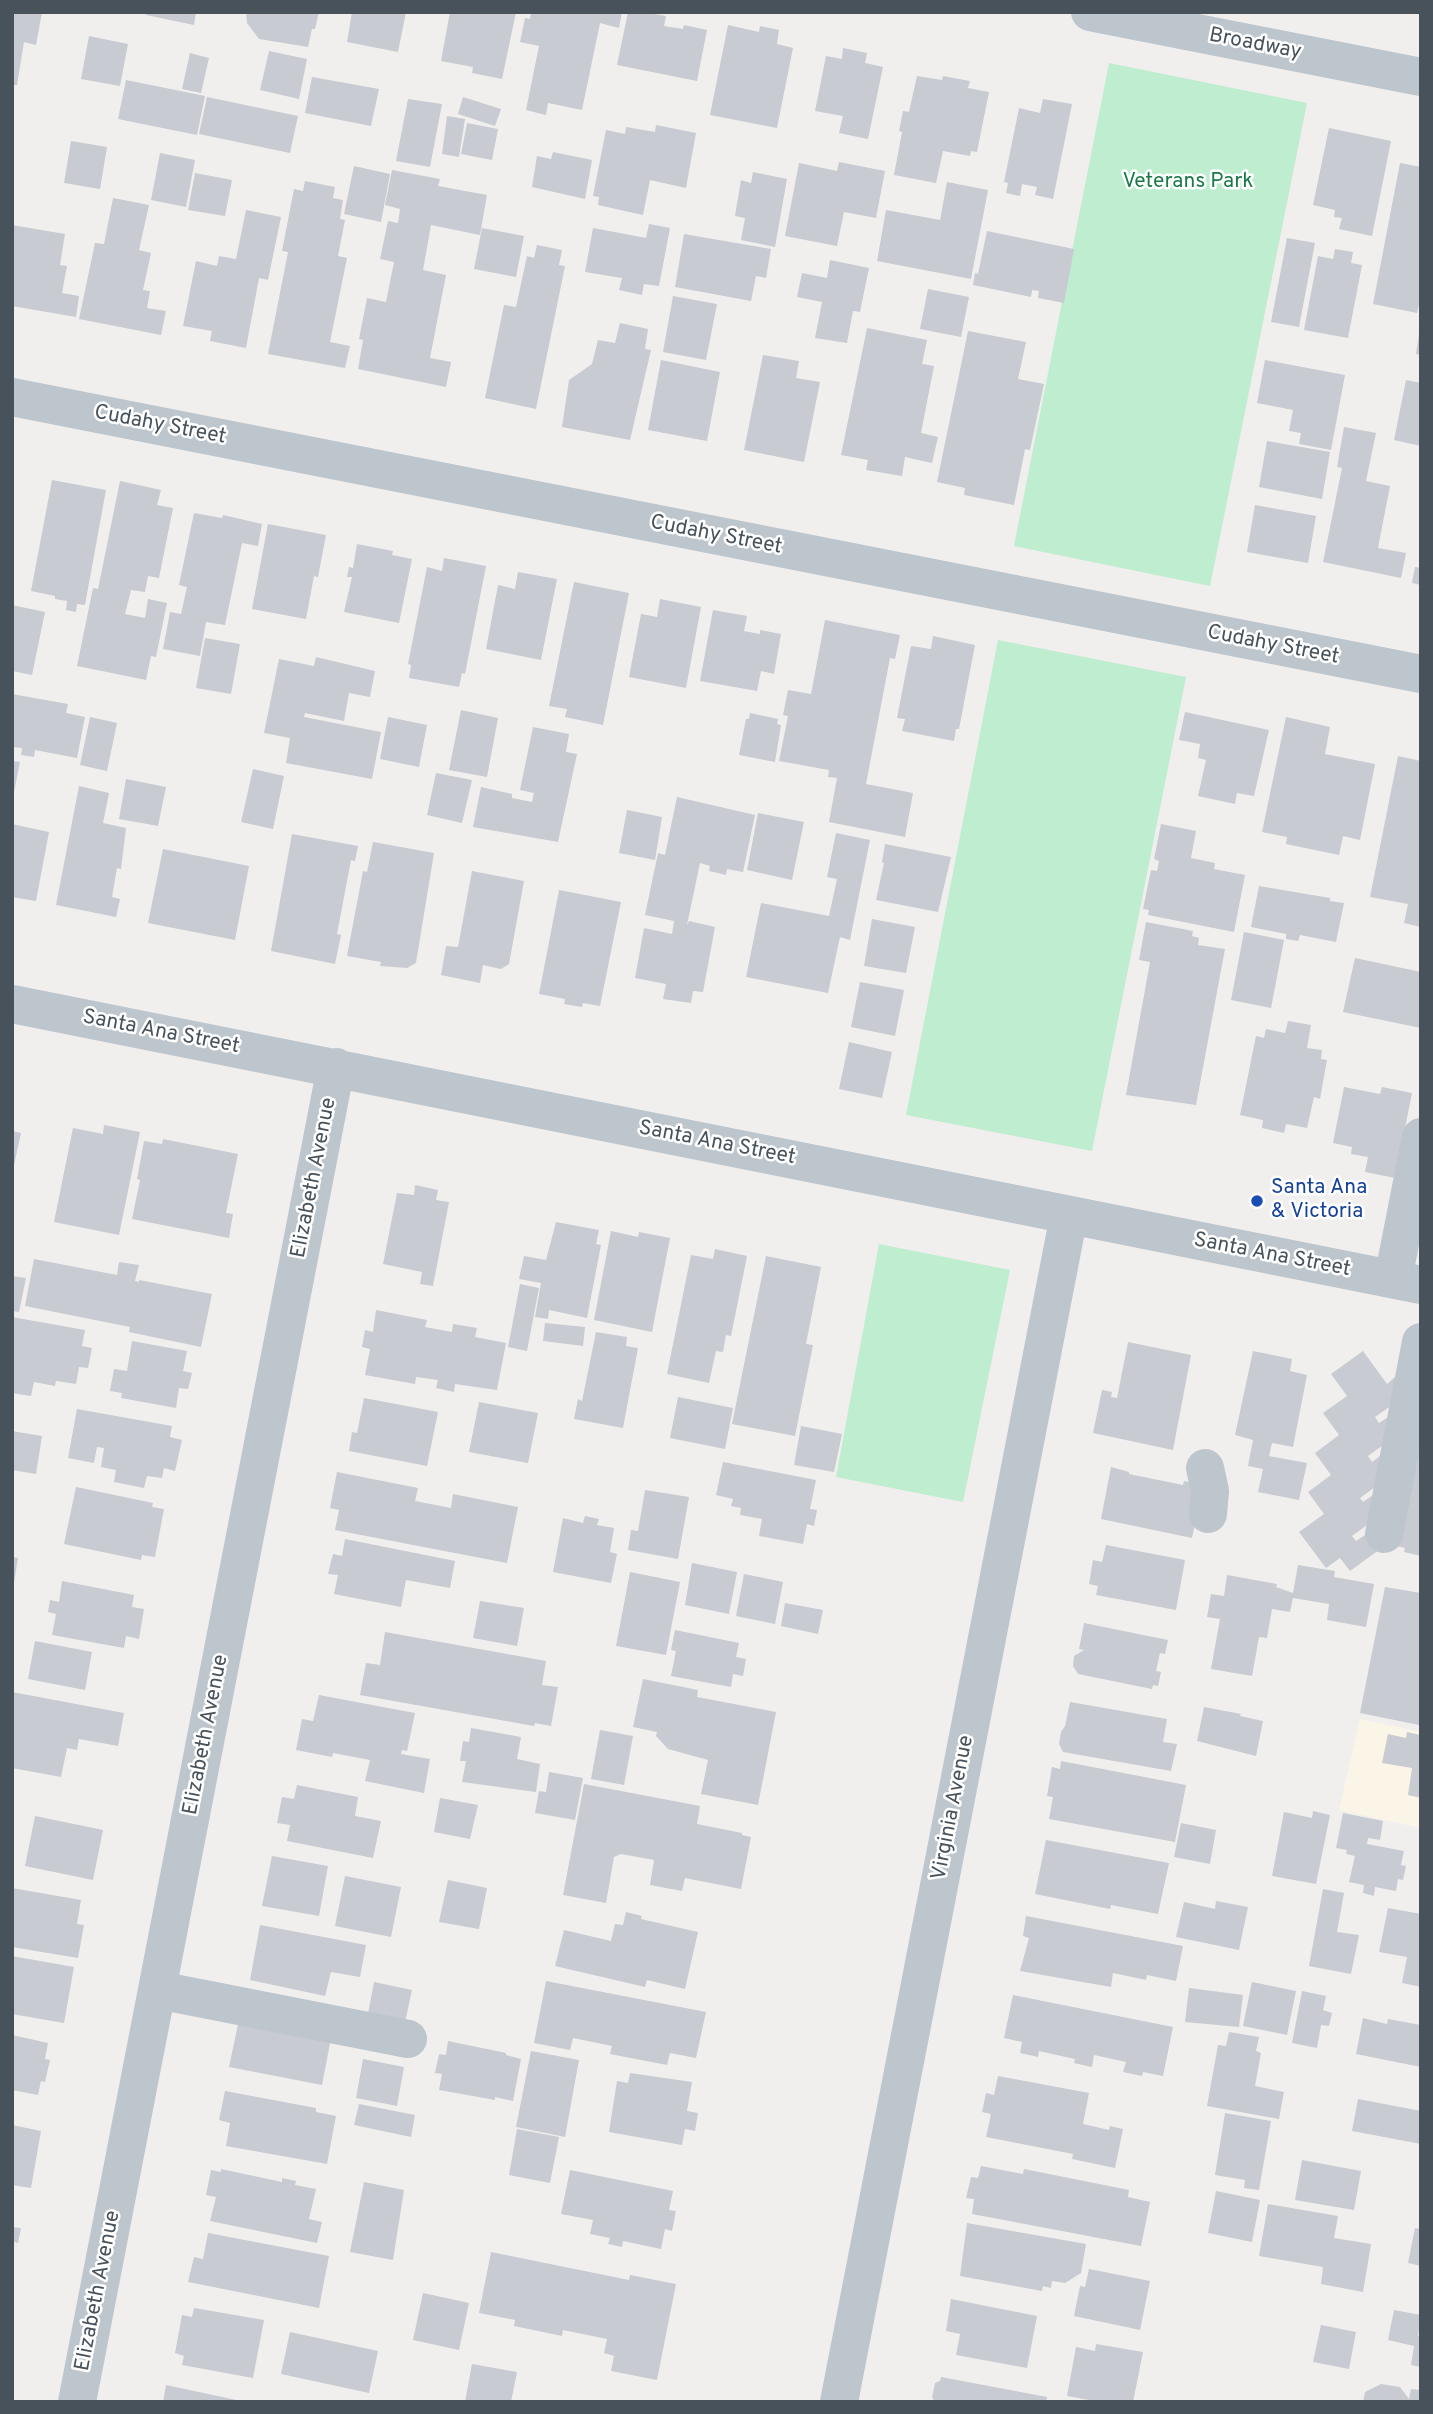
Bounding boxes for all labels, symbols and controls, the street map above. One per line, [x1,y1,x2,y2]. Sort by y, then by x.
street label: Broadway [1207,24,1303,66]
park label: Veterans Park [1122,170,1254,196]
street label: Cudahy Street [92,401,228,451]
street label: Cudahy Street [648,511,784,561]
street label: Cudahy Street [1205,621,1341,671]
street label: Santa Ana Street [81,1005,241,1061]
street label: Elizabeth Avenue [287,1096,343,1260]
street label: Santa Ana Street [637,1116,797,1172]
place label: Santa Ana & Victoria [1271,1176,1367,1226]
marker: Santa Ana & Victoria [1249,1193,1265,1209]
street label: Santa Ana Street [1192,1228,1352,1284]
street label: Elizabeth Avenue [179,1653,235,1817]
street label: Virginia Avenue [928,1733,980,1883]
street label: Elizabeth Avenue [71,2209,127,2373]

